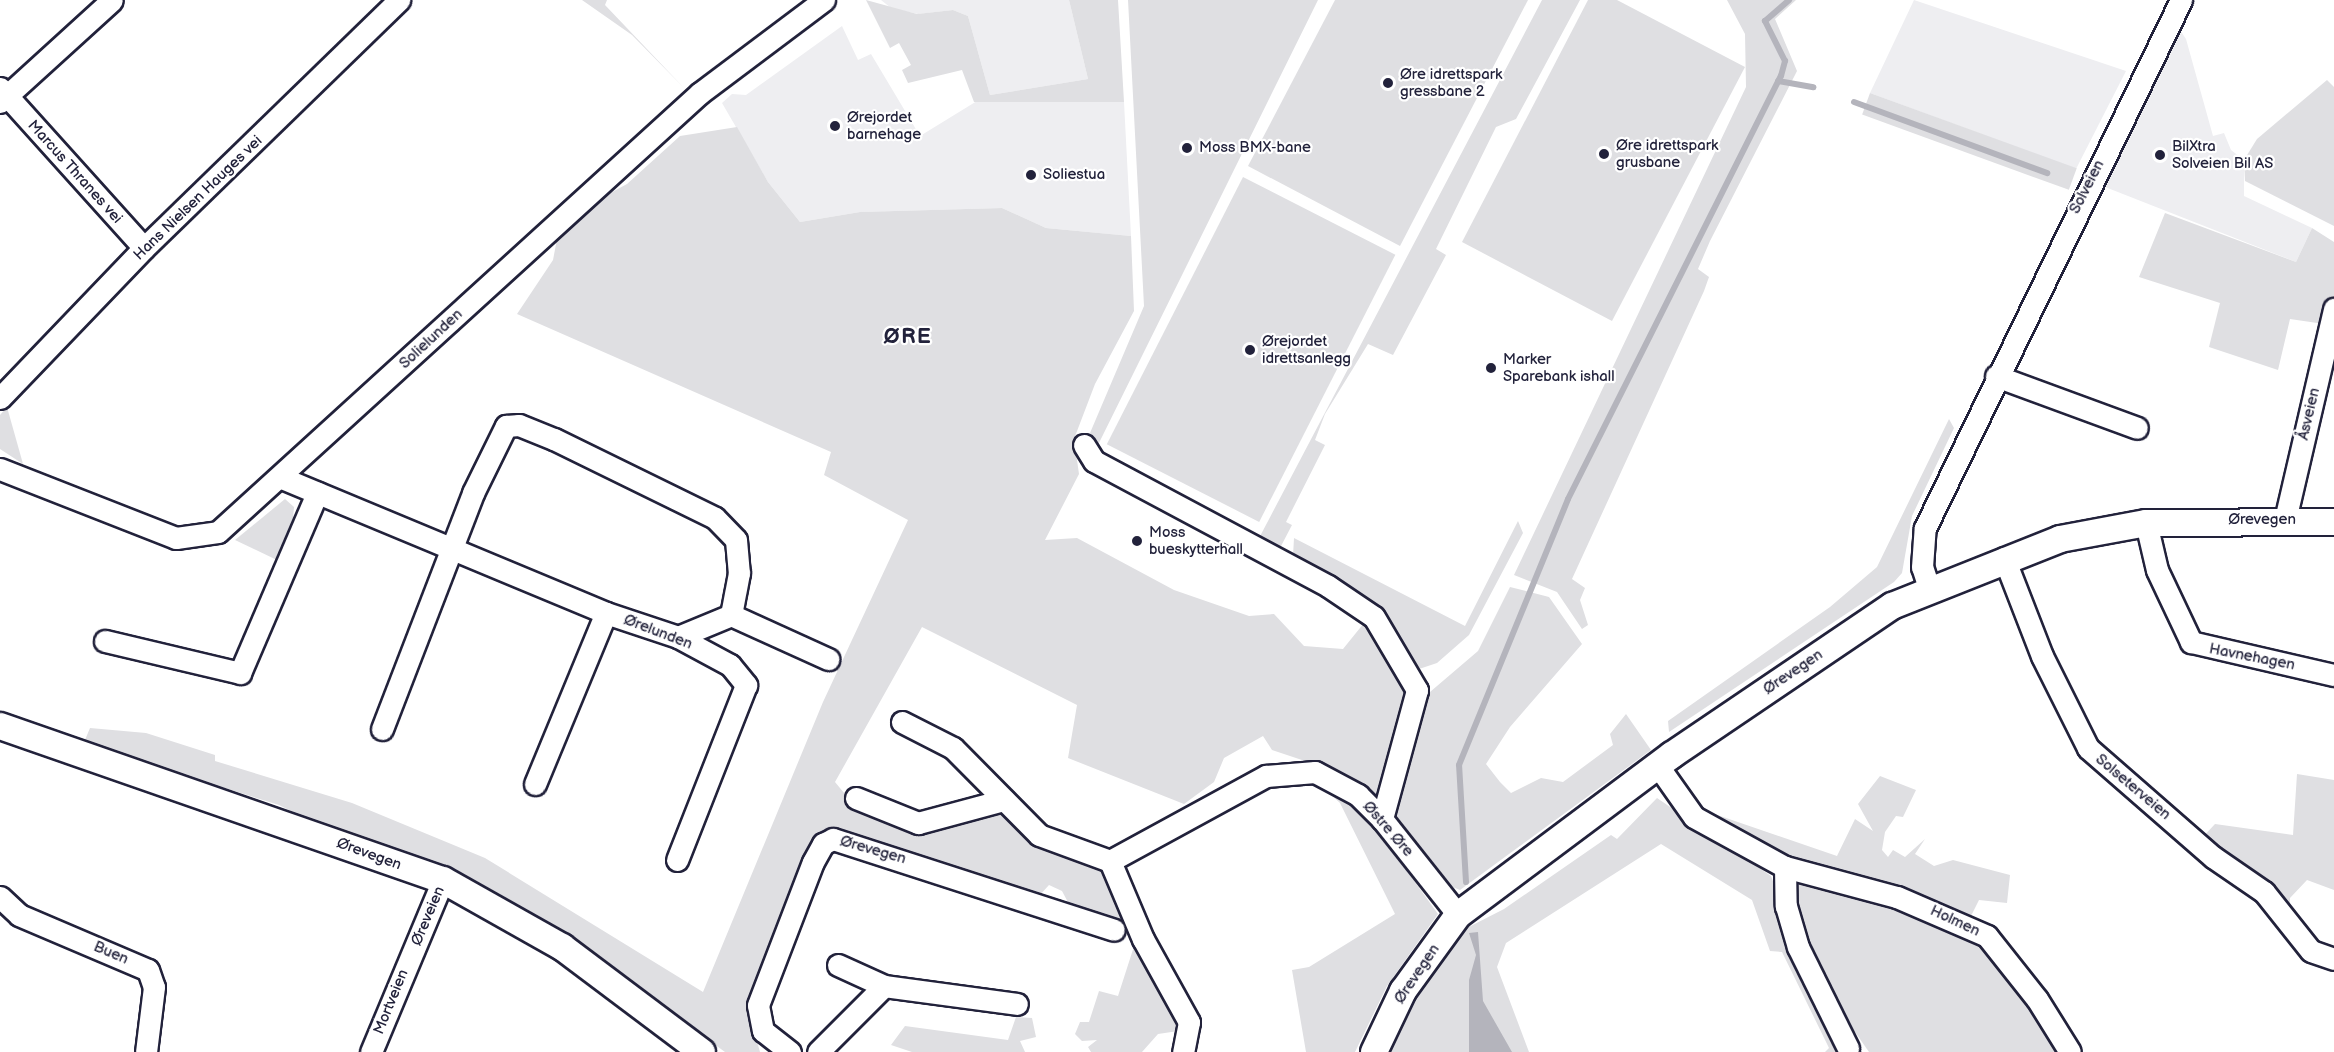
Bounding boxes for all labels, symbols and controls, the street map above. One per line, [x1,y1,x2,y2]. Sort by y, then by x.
place label: Øre idrettspark gressbane 2 [1400,65,1502,100]
marker: Øre idrettspark gressbane 2 [1381,76,1395,90]
place label: Ørejordet barnehage [847,108,921,143]
street label: Marcus Thranes vei [24,117,126,227]
marker: Ørejordet barnehage [828,119,842,133]
street label: Hans Nielsen Hauges vei [130,132,266,264]
place label: Øre idrettspark grusbane [1616,136,1718,171]
place label: BilXtra Solveien Bil AS [2172,137,2273,172]
place label: Moss BMX-bane [1199,139,1311,157]
marker: Moss BMX-bane [1180,141,1194,155]
marker: Øre idrettspark grusbane [1597,147,1611,161]
marker: BilXtra Solveien Bil AS [2153,148,2167,162]
street label: Solveien [2066,157,2108,217]
place label: Soliestua [1043,166,1105,184]
marker: Soliestua [1024,168,1038,182]
street label: Solielunden [396,305,466,373]
district label: ØRE [884,324,932,350]
place label: Ørejordet idrettsanlegg [1262,332,1351,367]
marker: Ørejordet idrettsanlegg [1243,343,1257,357]
place label: Marker Sparebank ishall [1503,350,1614,385]
marker: Marker Sparebank ishall [1484,361,1498,375]
street label: Åsveien [2294,386,2324,442]
street label: Ørevegen [2228,511,2296,529]
place label: Moss bueskytterhall [1149,523,1243,558]
marker: Moss bueskytterhall [1130,534,1144,548]
street label: Ørelunden [621,611,695,653]
street label: Havnehagen [2208,640,2296,674]
street label: Ørevegen [1760,646,1826,698]
street label: Solseterveien [2092,750,2174,824]
street label: Østre Øre [1359,798,1417,860]
street label: Ørevegen [838,832,908,868]
street label: Ørevegen [334,834,404,874]
street label: Øreveien [408,884,448,948]
street label: Holmen [1927,902,1983,940]
street label: Buen [91,938,131,968]
street label: Ørevegen [1391,941,1443,1007]
street label: Mortveien [370,967,412,1037]

